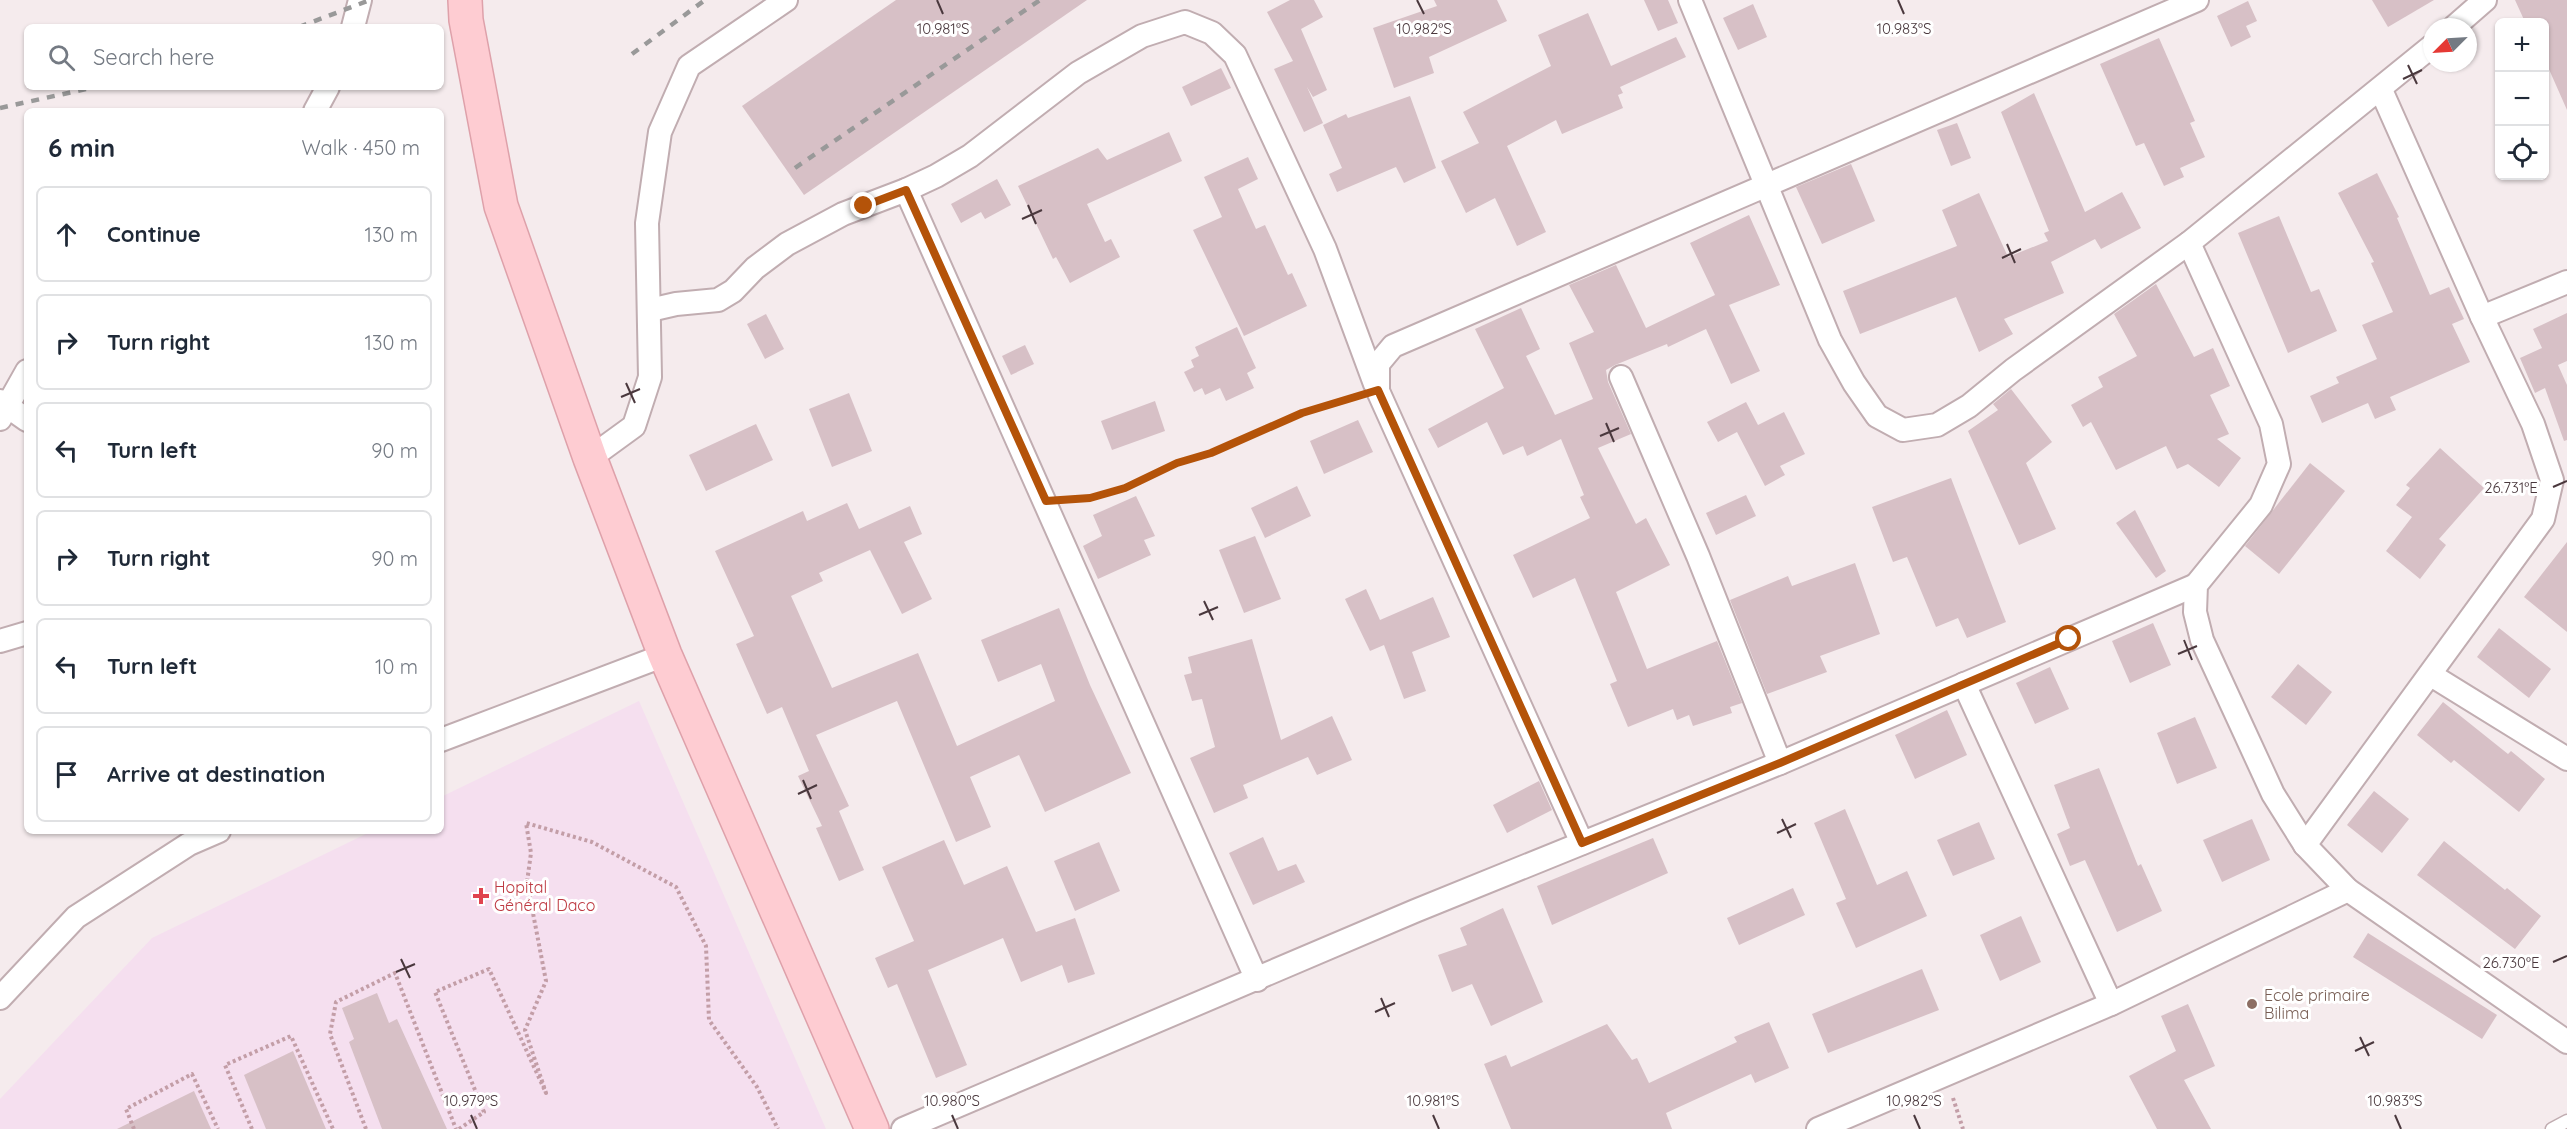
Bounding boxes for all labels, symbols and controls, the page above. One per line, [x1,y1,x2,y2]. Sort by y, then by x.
north arrow [2423,18,2477,72]
map controls [2495,18,2549,180]
button: + [2495,18,2549,72]
text: 10.981°S [917,19,969,38]
text: 10.982°S [1396,19,1452,38]
text: 10.983°S [1877,19,1931,38]
search box [24,24,444,90]
icon: search [45,41,78,74]
text: Search here [93,43,214,71]
button: − [2495,72,2549,126]
button: locate [2495,126,2549,180]
text: 6 min [48,131,115,164]
text: Walk · 450 m [301,135,420,160]
route end [850,192,876,218]
icon: ahead [50,218,83,251]
text: Continue [107,220,201,248]
text: 130 m [365,222,418,247]
icon: right [50,326,83,359]
text: Turn right [107,328,211,356]
text: 130 m [365,330,418,355]
icon: left [50,434,83,467]
text: Turn left [107,436,197,464]
text: 90 m [371,438,418,463]
text: 26.731°E [2484,478,2538,497]
icon: right [50,542,83,575]
text: Turn right [107,544,211,572]
text: 90 m [371,546,418,571]
route start [2055,625,2081,651]
icon: left [50,650,83,683]
text: Turn left [107,652,197,680]
text: 10 m [375,654,418,679]
icon: arrive [50,758,83,791]
text: Arrive at destination [107,760,325,788]
place label: Hopital Général Daco [494,877,595,915]
marker: Hopital Général Daco [472,887,490,905]
text: 26.730°E [2482,953,2540,972]
place label: Ecole primaire Bilima [2264,985,2370,1023]
marker: Ecole primaire Bilima [2245,997,2259,1011]
text: 10.979°S [444,1091,498,1110]
text: 10.980°S [924,1091,980,1110]
text: 10.981°S [1407,1091,1459,1110]
text: 10.982°S [1886,1091,1942,1110]
text: 10.983°S [2368,1091,2422,1110]

